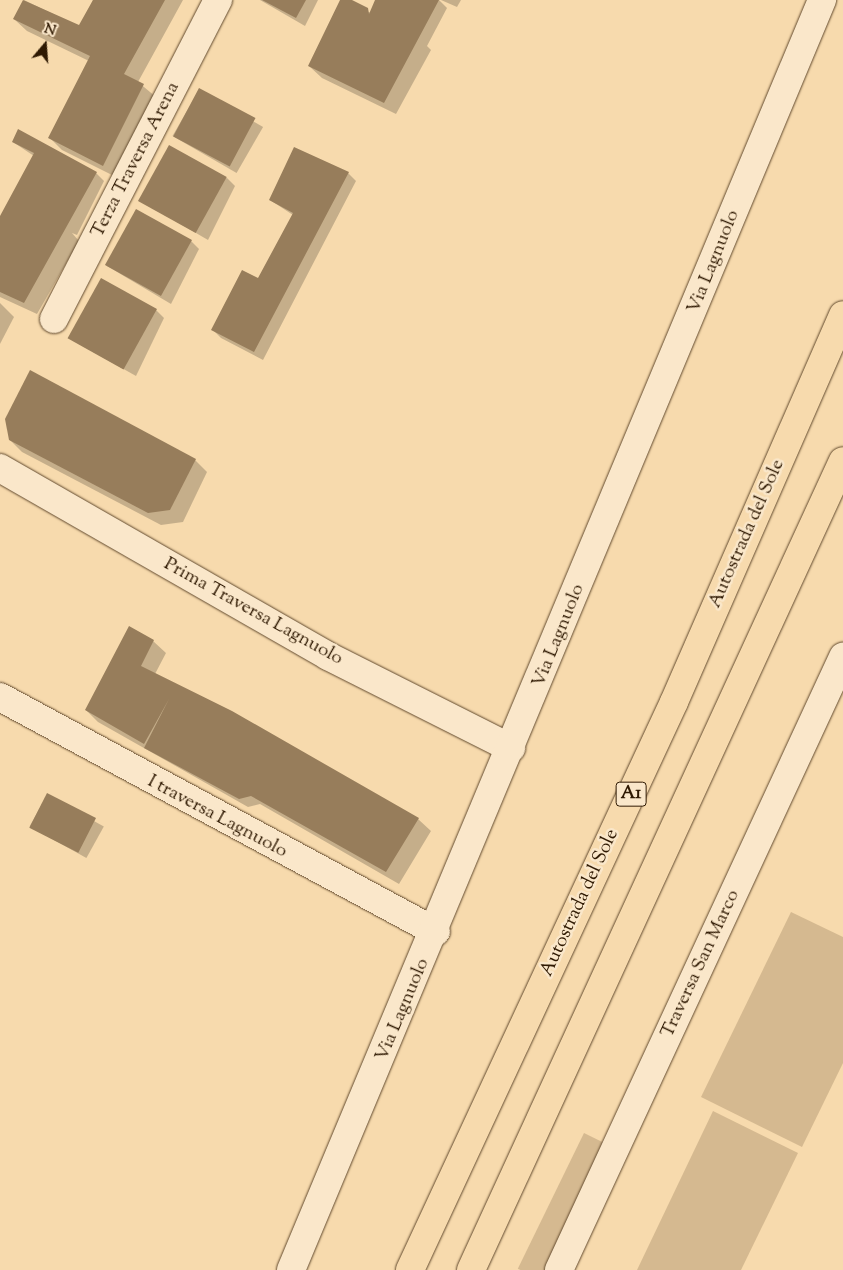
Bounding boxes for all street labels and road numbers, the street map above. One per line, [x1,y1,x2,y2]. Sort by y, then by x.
street label: Terza Traversa Arena [87,78,185,242]
street label: Via Lagnuolo [683,207,745,317]
street label: Autostrada del Sole [704,456,790,612]
street label: Prima Traversa Lagnuolo [159,553,347,671]
street label: Via Lagnuolo [528,581,590,691]
street label: I traversa Lagnuolo [143,771,291,863]
road number: A1 [615,779,647,810]
street label: Autostrada del Sole [536,826,624,980]
street label: Traversa San Marco [657,887,745,1041]
street label: Via Lagnuolo [371,955,435,1065]

